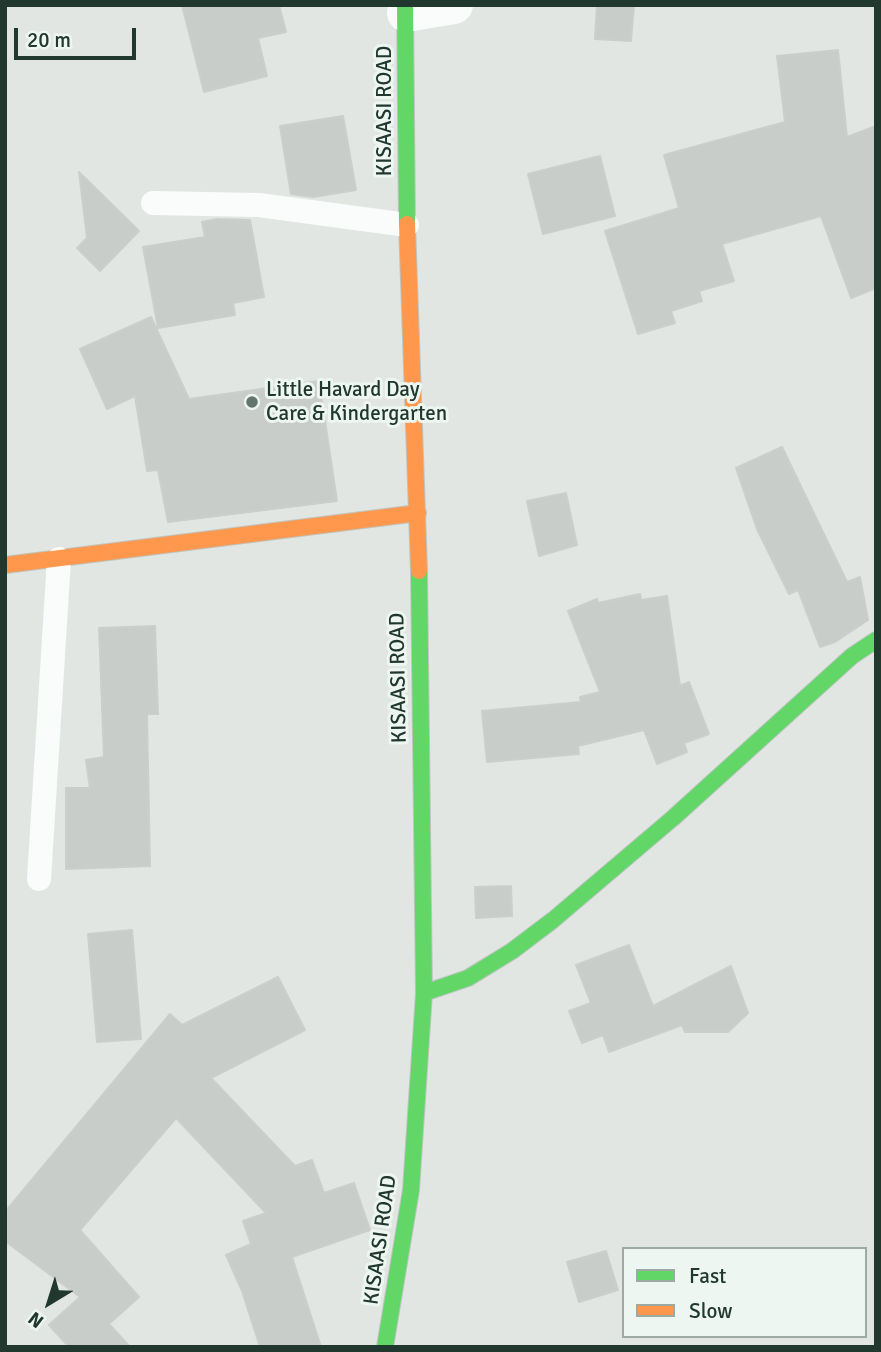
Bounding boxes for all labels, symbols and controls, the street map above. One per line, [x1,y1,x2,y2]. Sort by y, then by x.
scale bar [18,14,140,58]
text: 20 m [27,27,71,53]
street label: KISAASI ROAD [372,46,398,176]
place label: Little Havard Day Care & Kindergarten [266,377,447,427]
marker: Little Havard Day Care & Kindergarten [244,394,260,410]
street label: KISAASI ROAD [385,612,413,744]
street label: KISAASI ROAD [359,1173,403,1307]
legend [622,1247,867,1338]
text: Fast [689,1263,726,1289]
north arrow [14,1268,84,1338]
text: Slow [689,1298,733,1324]
text: N [23,1306,49,1333]

